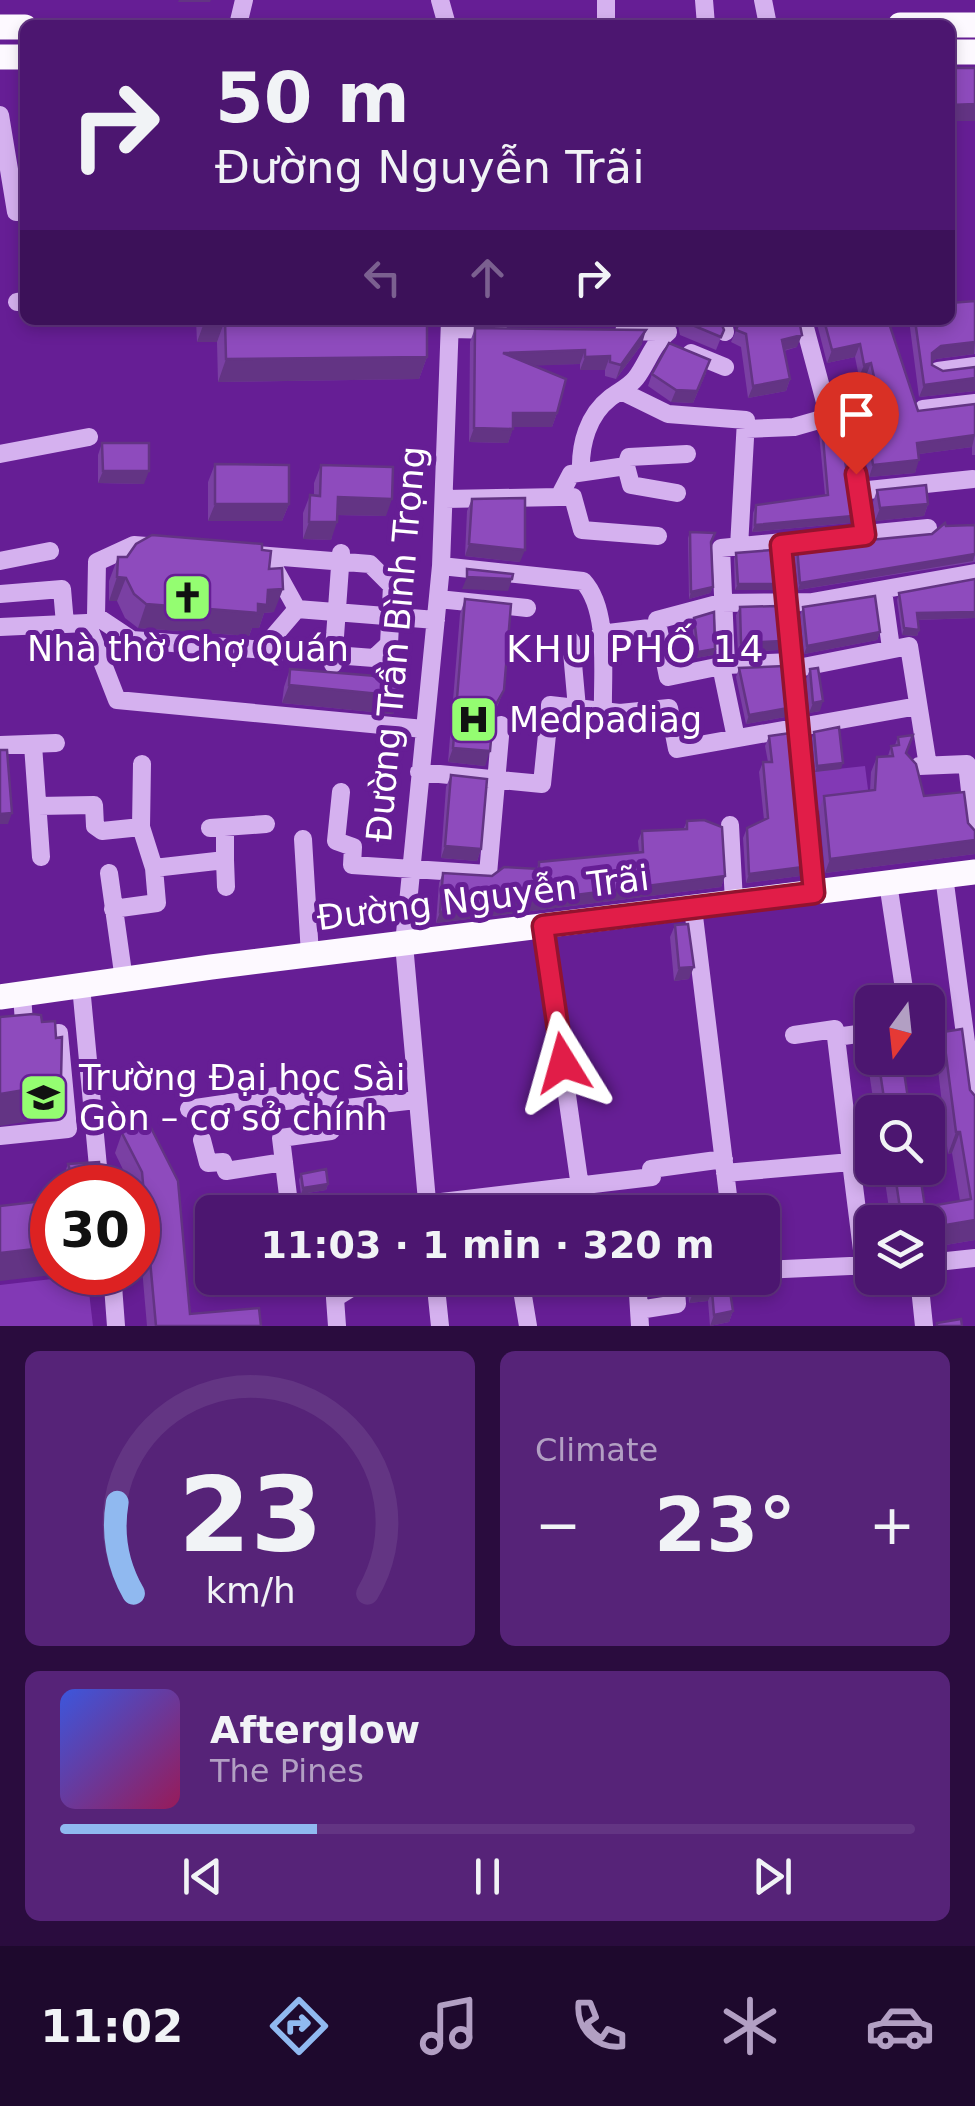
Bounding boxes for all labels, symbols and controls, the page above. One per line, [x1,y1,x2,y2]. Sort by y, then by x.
text: 50 m [215,57,410,139]
icon: right [50,60,180,190]
text: Đường Nguyễn Trãi [215,141,645,194]
icon: left [355,250,410,305]
icon: ahead [460,250,515,305]
icon: right [565,250,620,305]
pin [814,372,899,475]
icon: arrive [829,387,884,442]
street label: Đường Trần Bình Trọng [359,444,433,844]
church icon: Nhà thờ Chợ Quán [162,571,214,623]
district label: KHU PHỐ 14 [506,623,766,671]
place label: Nhà thờ Chợ Quán [27,629,349,669]
hospital icon: Medpadiag [448,694,500,746]
place label: Medpadiag [509,700,702,740]
street label: Đường Nguyễn Trãi [315,858,651,938]
north arrow [855,985,945,1075]
map controls [855,985,945,1295]
position arrow [511,1011,615,1115]
place label: Trường Đại học Sài Gòn – cơ sở chính [78,1058,406,1138]
school or university icon: Trường Đại học Sài Gòn – cơ sở chính [18,1072,70,1124]
button: search [855,1095,945,1185]
speed limit sign: 30 [30,1165,160,1295]
button: layers [855,1205,945,1295]
text: 11:03 · 1 min · 320 m [260,1223,715,1267]
text: Climate [535,1431,658,1469]
text: 23 [178,1454,322,1576]
text: 23° [654,1481,796,1569]
text: − [535,1493,581,1557]
text: + [869,1493,915,1557]
text: km/h [205,1570,295,1611]
text: Afterglow [210,1708,420,1752]
text: The Pines [210,1752,364,1790]
icon: previous [175,1849,230,1904]
icon: pause [460,1849,515,1904]
icon: next [745,1849,800,1904]
icon: directions [264,1991,334,2061]
icon: music [414,1991,484,2061]
icon: phone [564,1991,634,2061]
icon: climate [715,1991,785,2061]
icon: car [865,1991,935,2061]
text: 11:02 [40,2000,183,2053]

